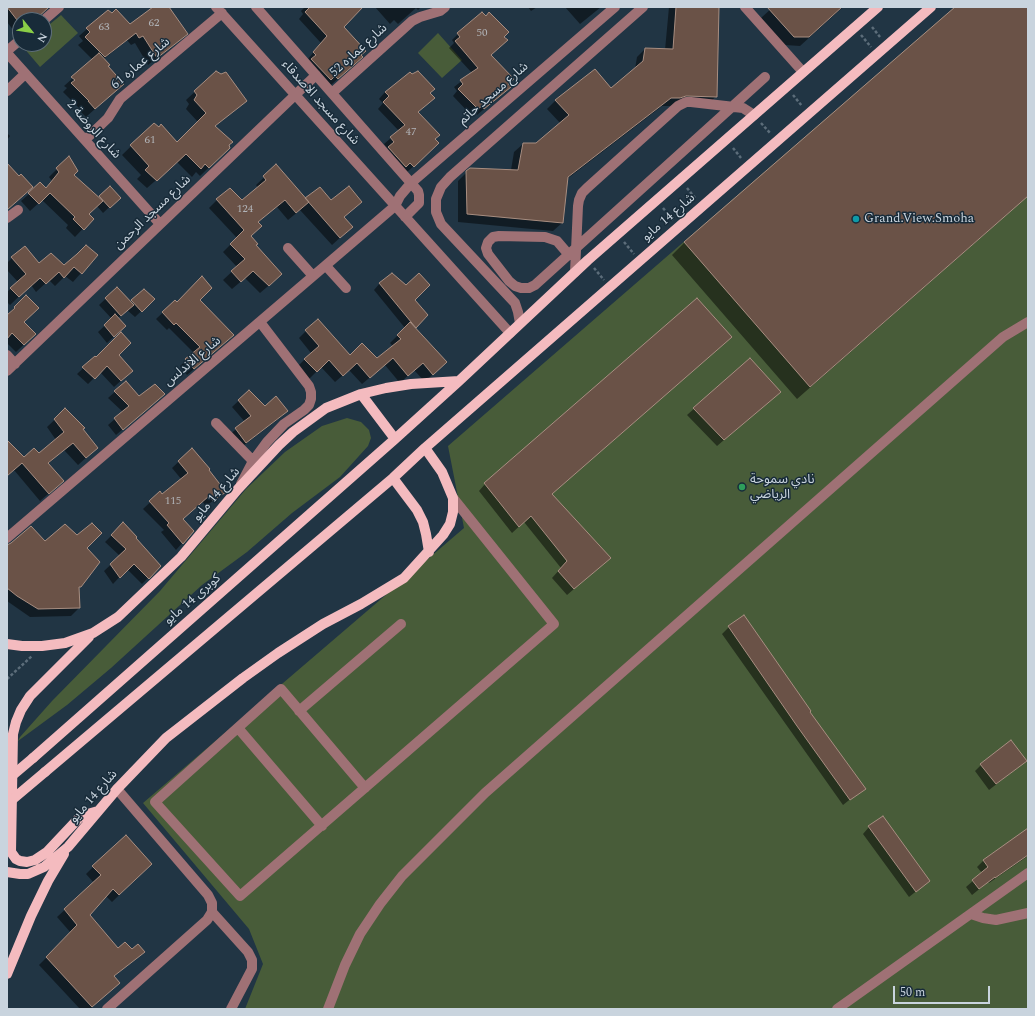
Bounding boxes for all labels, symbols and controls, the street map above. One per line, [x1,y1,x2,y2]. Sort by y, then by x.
north arrow [12,12,52,52]
house number: 62 [149,17,159,31]
house number: 63 [99,21,109,35]
street label: شارع عماره 52 [327,21,391,81]
house number: 50 [477,27,487,41]
text: N [32,30,52,46]
street label: شارع عماره 61 [108,35,174,93]
street label: شارع مسجد الاصدقاء [278,57,362,149]
street label: شارع مسجد حاتم [456,59,532,129]
street label: شارع الروضة 2 [63,97,123,163]
house number: 47 [406,126,416,140]
house number: 61 [145,134,155,148]
street label: شارع مسجد الرحمن [111,172,195,254]
street label: شارع 14 مايو [639,191,699,245]
house number: 124 [237,203,253,217]
place label: Grand.View.Smoha [864,211,974,227]
marker: Grand.View.Smoha [851,214,861,224]
street label: شارع الاندلس [161,334,225,390]
street label: شارع 14 مايو [190,465,244,525]
place label: نادي سموحة الرياضي [750,472,814,503]
marker: نادي سموحة الرياضي [737,482,747,492]
house number: 115 [165,495,181,509]
street label: كوبرى 14 مايو [161,571,225,629]
street label: شارع 14 مايو [67,767,121,827]
scale bar [895,978,992,1004]
text: 50 m [900,983,925,1002]

